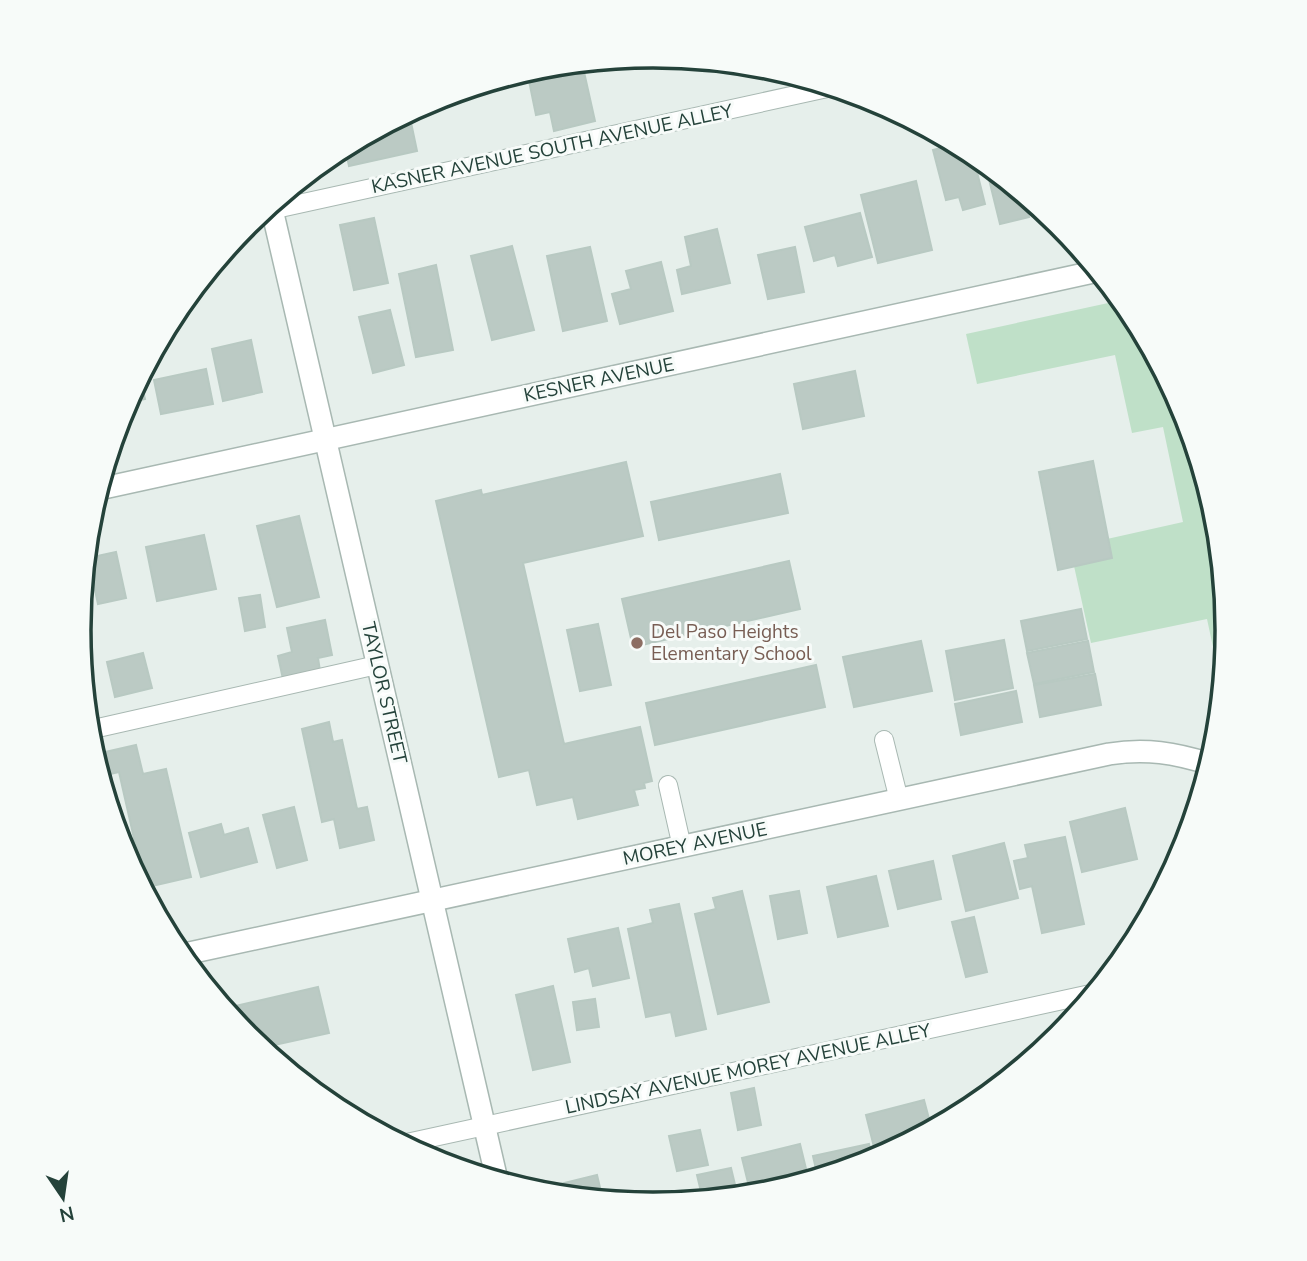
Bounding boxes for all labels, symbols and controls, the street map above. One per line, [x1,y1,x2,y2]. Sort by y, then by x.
street label: KASNER AVENUE SOUTH AVENUE ALLEY [369,98,736,200]
street label: KESNER AVENUE [521,351,677,409]
street label: TAYLOR STREET [355,619,413,767]
place label: Del Paso Heights Elementary School [651,619,812,667]
marker: Del Paso Heights Elementary School [629,635,645,651]
street label: MOREY AVENUE [621,816,769,872]
street label: LINDSAY AVENUE MOREY AVENUE ALLEY [563,1017,934,1120]
north arrow [28,1163,98,1233]
text: N [57,1199,76,1228]

